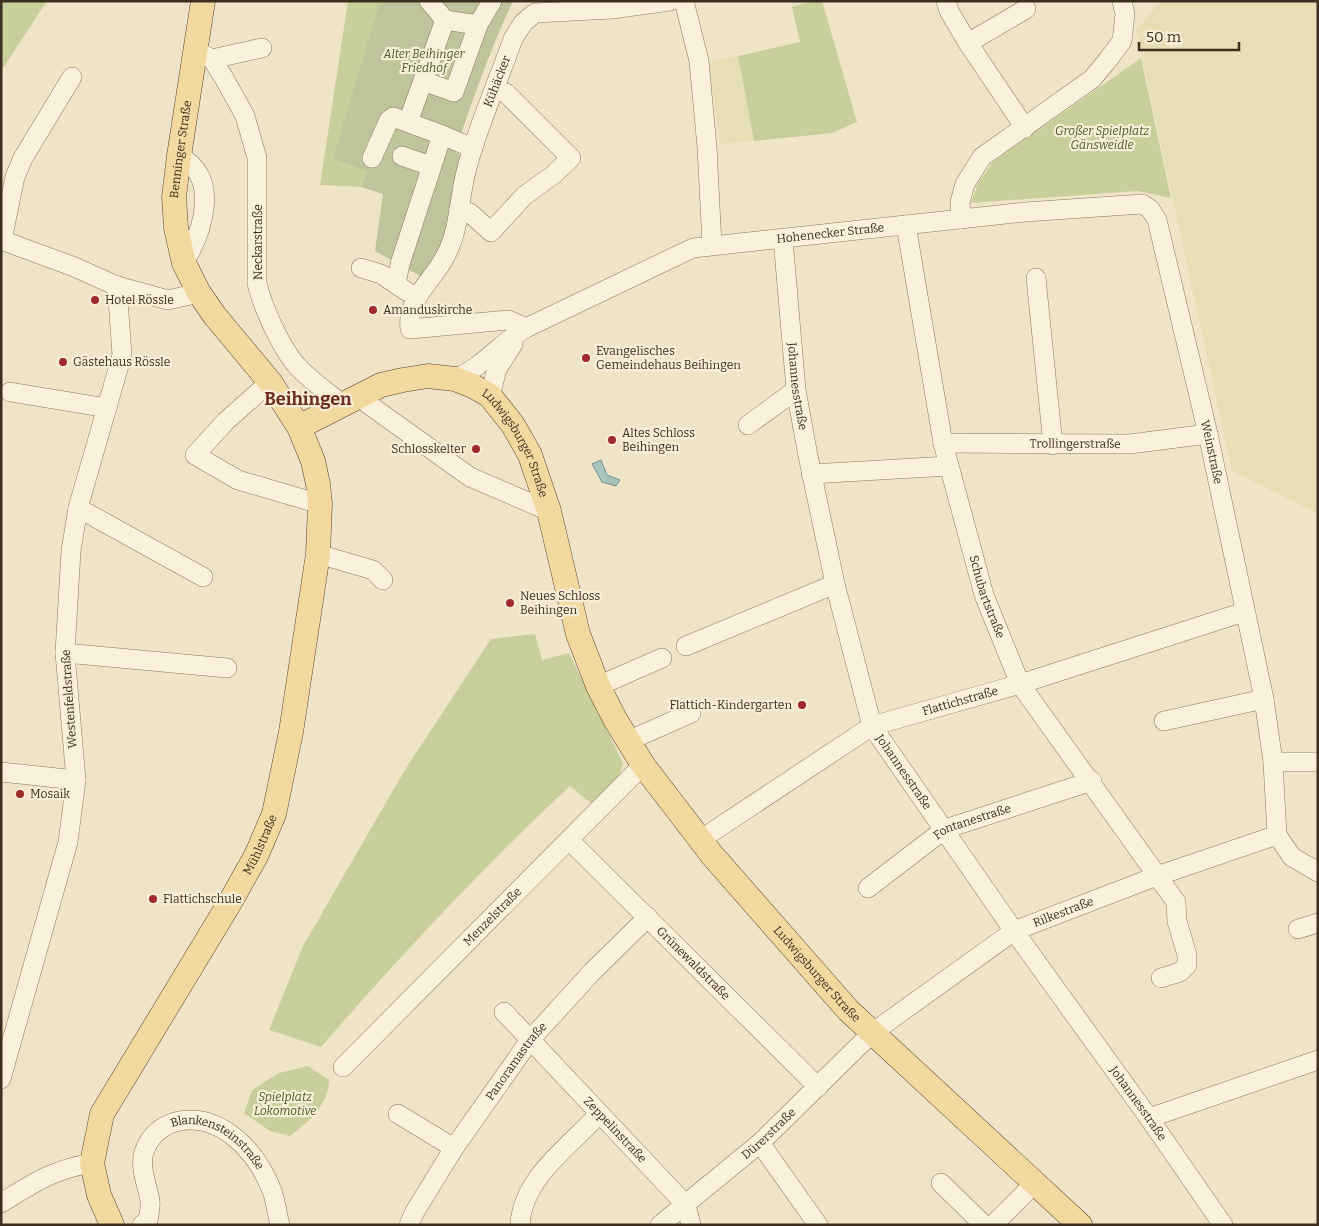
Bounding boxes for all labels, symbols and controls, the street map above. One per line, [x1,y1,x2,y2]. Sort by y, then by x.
scale bar [1139,20,1239,52]
text: 50 m [1146,28,1182,46]
park label: Alter Beihinger Friedhof [383,47,466,75]
street label: Kühäcker [481,53,514,109]
street label: Benninger Straße [167,99,195,199]
park label: Großer Spielplatz Gänsweidle [1055,124,1149,152]
street label: Neckarstraße [251,204,265,280]
street label: Hohenecker Straße [776,220,885,246]
place label: Hotel Rössle [105,293,174,307]
marker: Hotel Rössle [89,294,101,306]
place label: Amanduskirche [383,303,472,317]
marker: Amanduskirche [367,304,379,316]
street label: Johannesstraße [785,341,810,431]
place label: Evangelisches Gemeindehaus Beihingen [596,344,741,372]
marker: Evangelisches Gemeindehaus Beihingen [580,352,592,364]
place label: Gästehaus Rössle [73,355,170,369]
marker: Gästehaus Rössle [57,356,69,368]
street label: Ludwigsburger Straße [479,386,551,499]
district label: Beihingen [264,388,352,410]
street label: Weinstraße [1198,419,1225,485]
place label: Altes Schloss Beihingen [622,426,695,454]
marker: Altes Schloss Beihingen [606,434,618,446]
street label: Trollingerstraße [1029,436,1121,451]
place label: Schlosskelter [391,442,467,456]
marker: Schlosskelter [470,443,482,455]
street label: Schubartstraße [967,554,1008,640]
place label: Neues Schloss Beihingen [520,589,601,617]
marker: Neues Schloss Beihingen [504,597,516,609]
street label: Westenfeldstraße [59,649,79,749]
street label: Flattichstraße [921,684,1000,718]
place label: Flattich-Kindergarten [669,698,792,712]
marker: Flattich-Kindergarten [796,699,808,711]
street label: Johannesstraße [872,731,935,812]
place label: Mosaik [30,787,70,801]
marker: Mosaik [14,788,26,800]
street label: Fontanestraße [931,801,1013,842]
street label: Mühlstraße [240,812,280,877]
street label: Menzelstraße [461,885,524,949]
place label: Flattichschule [163,892,242,906]
marker: Flattichschule [147,893,159,905]
street label: Rilkestraße [1031,894,1096,930]
street label: Ludwigsburger Straße [771,923,863,1025]
street label: Grünewaldstraße [654,924,733,1003]
street label: Panoramastraße [483,1020,550,1103]
street label: Johannesstraße [1106,1063,1169,1143]
park label: Spielplatz Lokomotive [254,1090,316,1118]
street label: Zeppelinstraße [581,1094,650,1166]
street label: Dürerstraße [739,1105,798,1162]
street label: Blankensteinstraße [169,1113,267,1172]

